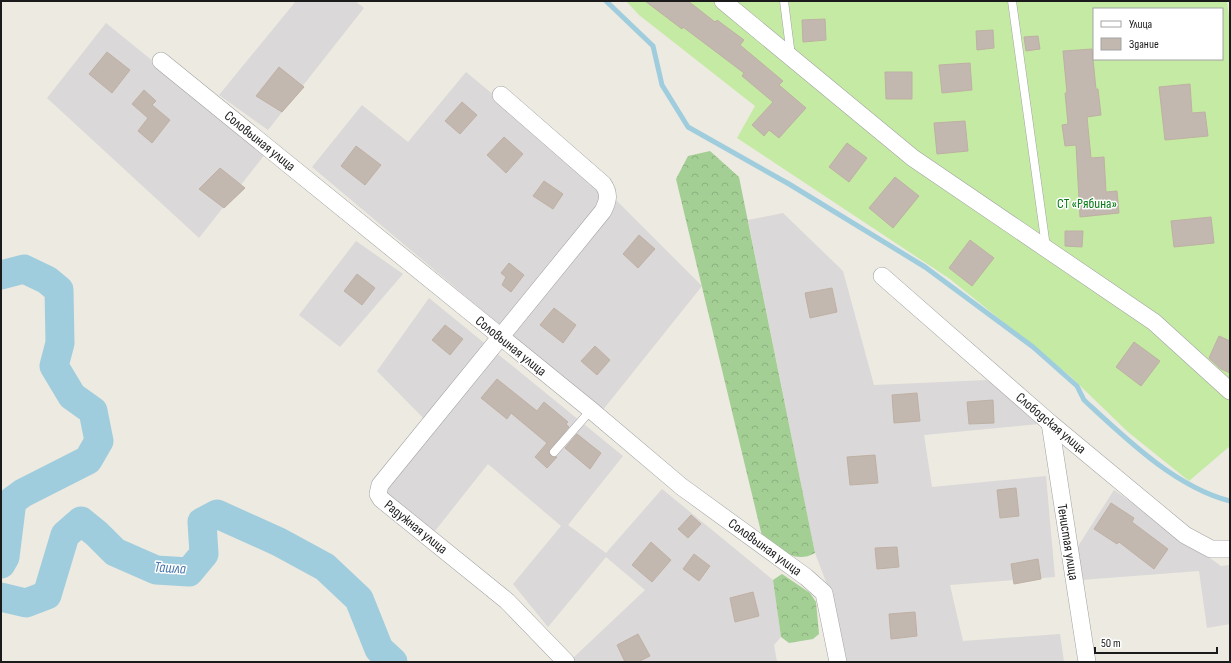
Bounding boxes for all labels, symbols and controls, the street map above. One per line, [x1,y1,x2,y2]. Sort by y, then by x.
legend [1093,8,1223,60]
text: Улица [1129,17,1153,32]
text: Здание [1129,37,1159,52]
street label: Соловьиная улица [221,107,299,175]
park label: СТ «Рябина» [1057,195,1117,212]
street label: Соловьиная улица [472,312,550,380]
street label: Слободская улица [1013,389,1089,457]
street label: Радужная улица [381,496,451,558]
street label: Тенистая улица [1054,503,1082,581]
street label: Соловьиная улица [725,515,805,579]
water label: Ташла [154,557,186,579]
scale bar [1095,629,1217,655]
text: 50 m [1101,636,1121,651]

